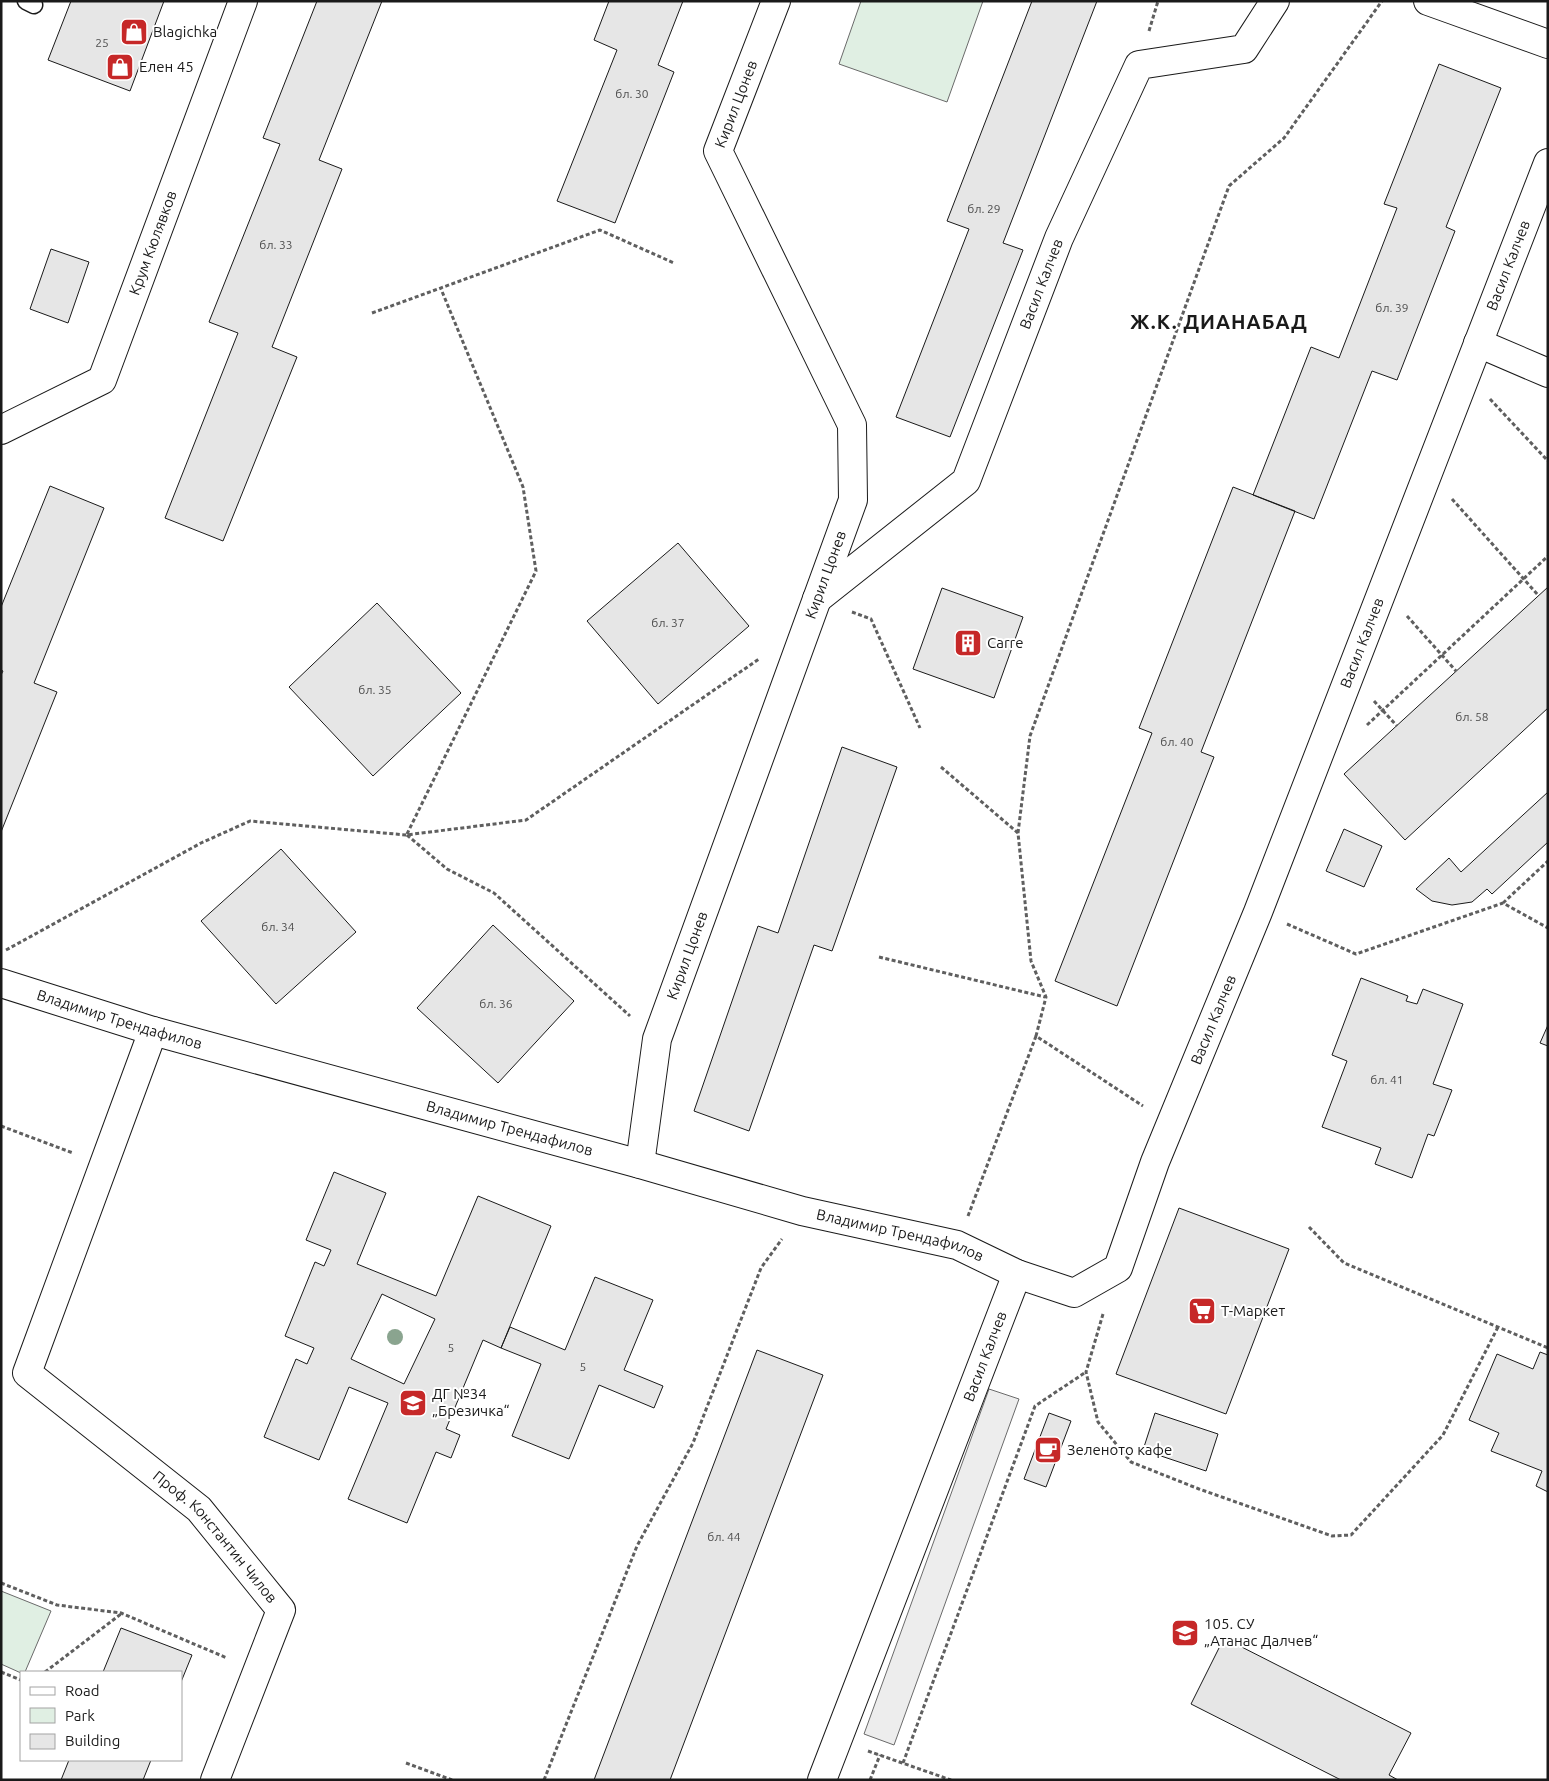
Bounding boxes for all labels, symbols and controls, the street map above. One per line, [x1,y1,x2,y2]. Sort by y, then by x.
shop icon: Blagichka [119,17,149,47]
place label: Blagichka [153,23,217,40]
house number: 25 [95,36,109,49]
shop icon: Елен 45 [105,52,135,82]
place label: Елен 45 [139,58,194,75]
street label: Кирил Цонев [711,58,760,150]
house number: бл. 30 [615,87,649,100]
street label: Крум Кюлявков [125,188,180,297]
house number: бл. 29 [967,202,1001,215]
street label: Васил Калчев [1483,218,1533,313]
street label: Васил Калчев [1016,236,1066,331]
house number: бл. 33 [259,238,293,251]
house number: бл. 39 [1375,301,1409,314]
district label: Ж.К. ДИАНАБАД [1130,310,1308,333]
street label: Кирил Цонев [801,528,849,621]
street label: Васил Калчев [1337,595,1387,690]
house number: бл. 37 [651,616,685,629]
building icon: Carre [953,628,983,658]
place label: Carre [987,634,1024,651]
house number: бл. 35 [358,683,392,696]
house number: бл. 58 [1455,710,1489,723]
house number: бл. 40 [1160,735,1194,748]
street label: Кирил Цонев [663,909,711,1002]
house number: бл. 34 [261,920,295,933]
street label: Васил Калчев [1187,972,1239,1067]
street label: Владимир Трендафилов [35,986,204,1052]
house number: бл. 36 [479,997,513,1010]
house number: бл. 41 [1370,1073,1404,1086]
street label: Владимир Трендафилов [424,1097,595,1159]
street label: Владимир Трендафилов [815,1205,987,1265]
supermarket icon: Т-Маркет [1187,1296,1217,1326]
place label: Т-Маркет [1221,1302,1285,1319]
street label: Васил Калчев [960,1309,1010,1404]
house number: 5 [448,1341,454,1354]
house number: 5 [580,1360,586,1373]
place label: ДГ №34 „Брезичка“ [432,1385,510,1419]
school or university icon: ДГ №34 „Брезичка“ [398,1388,428,1418]
cafe icon: Зеленото кафе [1033,1435,1063,1465]
place label: Зеленото кафе [1067,1441,1172,1458]
street label: Проф. Константин Чилов [150,1467,281,1606]
house number: бл. 44 [707,1530,741,1543]
place label: 105. СУ „Атанас Далчев“ [1204,1615,1318,1649]
school or university icon: 105. СУ „Атанас Далчев“ [1170,1618,1200,1648]
legend [20,1671,182,1761]
text: Road [65,1682,100,1699]
text: Park [65,1707,95,1724]
text: Building [65,1732,120,1749]

